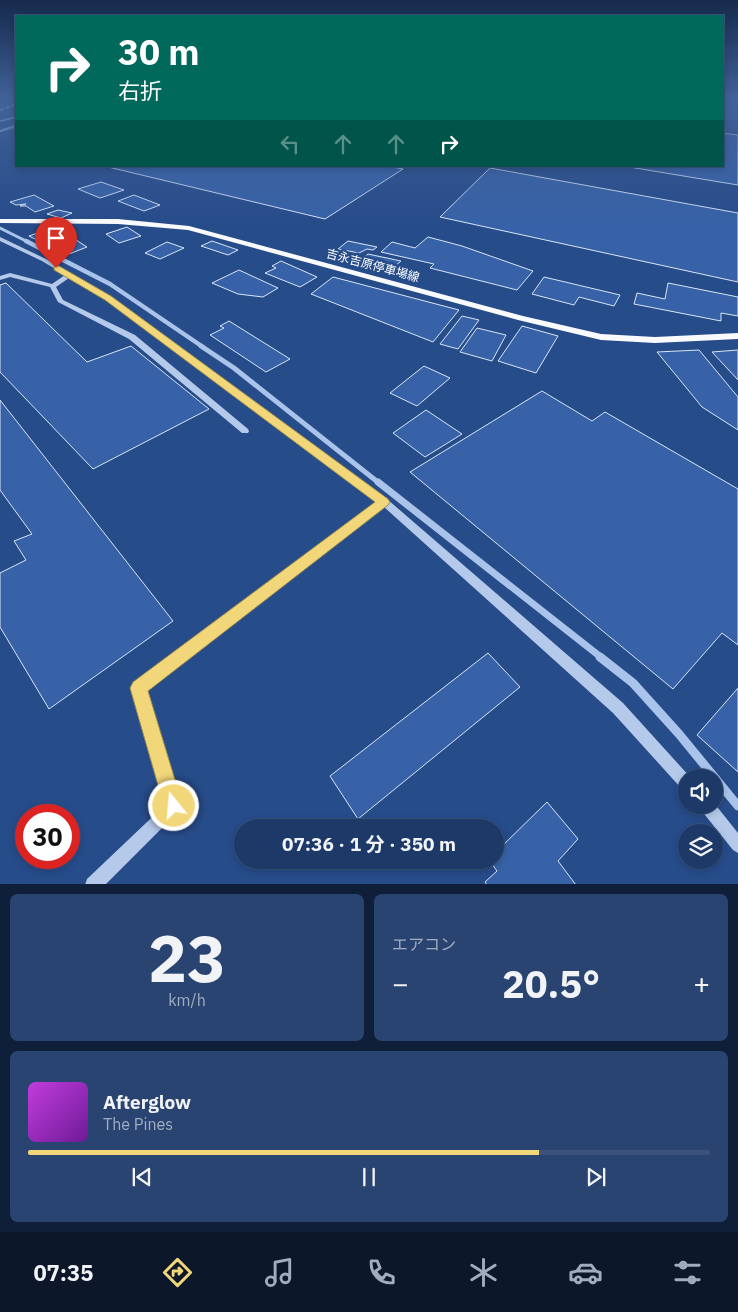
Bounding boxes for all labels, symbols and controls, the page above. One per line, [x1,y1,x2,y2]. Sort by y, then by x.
text: 30 m [118,29,200,75]
icon: right [35,35,100,100]
text: 右折 [118,76,162,105]
icon: left [276,130,304,158]
icon: ahead [329,130,357,158]
icon: ahead [382,130,410,158]
icon: right [435,130,463,158]
pin [35,217,77,268]
icon: arrive [42,224,70,252]
street label: 吉永吉原停車場線 [325,245,421,285]
map controls [678,769,723,869]
button: sound [678,769,723,814]
position arrow [147,779,199,831]
speed limit sign: 30 [15,804,80,869]
button: layers [678,824,723,869]
text: 07:36 · 1 分 · 350 m [282,832,456,856]
text: 23 [148,915,226,1000]
text: エアコン [392,934,456,954]
text: 20.5° [502,959,600,1008]
text: − [392,965,409,1002]
text: + [693,965,710,1002]
text: km/h [168,990,206,1010]
text: Afterglow [103,1090,191,1114]
text: The Pines [103,1114,173,1134]
icon: previous [128,1163,156,1191]
icon: pause [355,1163,383,1191]
icon: next [582,1163,610,1191]
icon: directions [160,1255,195,1290]
icon: music [262,1255,297,1290]
icon: phone [364,1255,399,1290]
icon: climate [466,1255,501,1290]
icon: car [568,1255,603,1290]
icon: filters [670,1255,705,1290]
text: 07:35 [33,1258,93,1287]

